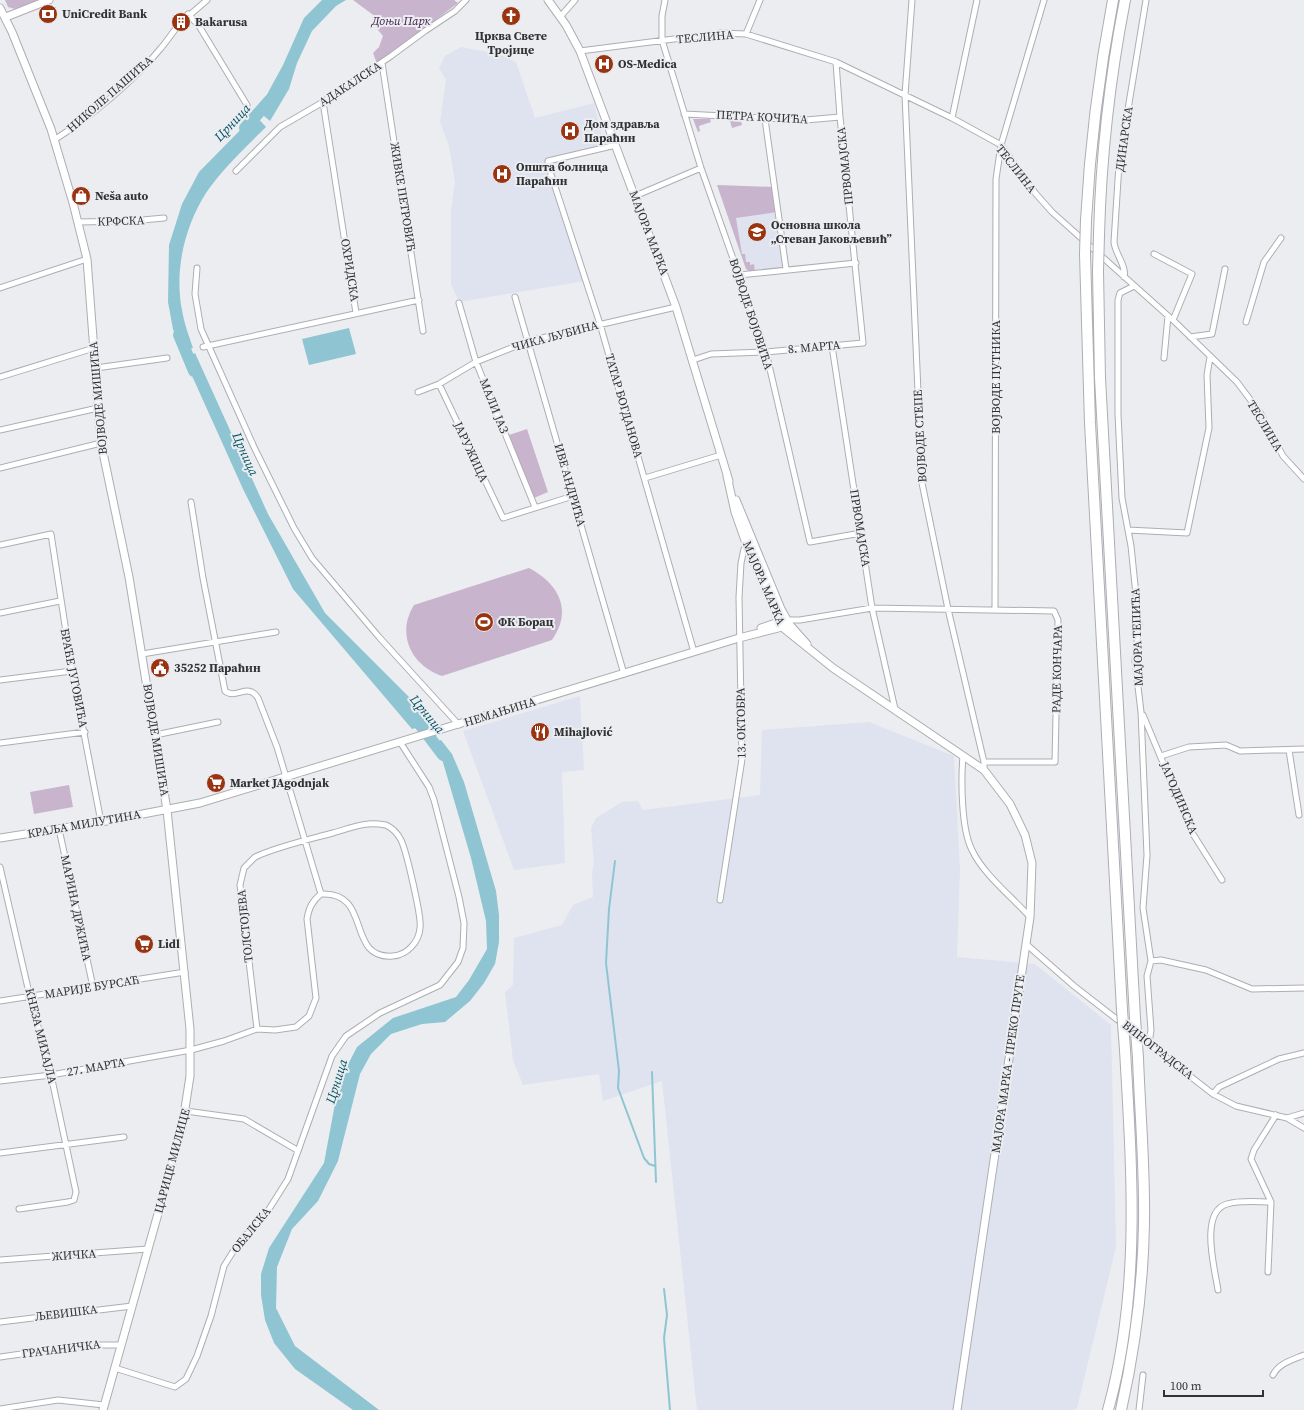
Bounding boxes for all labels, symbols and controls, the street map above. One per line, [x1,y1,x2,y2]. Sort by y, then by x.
bank icon: UniCredit Bank [37,3,59,25]
church icon: Црква Свете Тројице [500,5,522,27]
place label: UniCredit Bank [62,6,148,22]
building icon: Bakarusa [170,11,192,33]
park label: Доњи Парк [371,13,431,29]
place label: Bakarusa [195,14,248,30]
street label: ТЕСЛИНА [676,27,734,47]
place label: Црква Свете Тројице [475,28,547,58]
street label: НИКОЛЕ ПАШИЋА [63,52,157,136]
hospital icon: OS-Medica [593,53,615,75]
place label: OS-Medica [618,56,677,72]
street label: АДАКАЛСКА [316,58,384,110]
water label: Црница [210,100,254,145]
street label: ДИНАРСКА [1112,105,1136,173]
street label: ПЕТРА КОЧИЋА [716,107,808,127]
place label: Дом здравља Параћин [584,116,660,146]
hospital icon: Дом здравља Параћин [559,120,581,142]
street label: ПРВОМАЈСКА [833,126,857,206]
street label: ЖИВКЕ ПЕТРОВИЋ [386,141,420,253]
street label: ТЕСЛИНА [992,141,1040,197]
place label: Општа болница Параћин [516,159,609,189]
hospital icon: Општа болница Параћин [491,163,513,185]
shop icon: Neša auto [70,185,92,207]
place label: Neša auto [95,188,149,204]
street label: МАЈОРА МАРКА [625,188,673,278]
street label: КРФСКА [97,212,145,230]
place label: Основна школа „Стеван Јаковљевић” [771,217,892,247]
school or university icon: Основна школа „Стеван Јаковљевић” [746,221,768,243]
street label: ОХРИДСКА [337,237,363,303]
street label: ВОЈВОДЕ БОЈОВИЋА [725,256,777,372]
street label: ЧИКА ЉУБИНА [510,317,600,355]
street label: ВОЈВОДЕ ПУТНИКА [988,320,1004,434]
street label: 8. МАРТА [787,337,841,357]
street label: ВОЈВОДЕ МИШИЋА [85,341,111,455]
street label: ТАТАР БОГДАНОВА [601,352,647,460]
street label: МАЛИ ЈАЗ [476,376,512,436]
street label: ВОЈВОДЕ СТЕПЕ [910,389,930,483]
street label: ТЕСЛИНА [1243,397,1287,455]
street label: ЈАРУЖИЦА [450,418,492,485]
water label: Црница [228,429,263,479]
street label: ИВЕ АНДРИЋА [550,441,590,529]
street label: ПРВОМАЈСКА [846,488,874,568]
street label: МАЈОРА МАРКА [739,539,789,627]
street label: МАЈОРА ТЕПИЋА [1127,588,1147,686]
sports icon: ФК Борац [473,611,495,633]
place label: ФК Борац [498,614,554,630]
street label: РАДЕ КОНЧАРА [1048,625,1066,713]
street label: БРАЋЕ ЈУГОВИЋА [57,627,91,729]
public building icon: 35252 Параћин [149,657,171,679]
place label: 35252 Параћин [174,660,261,676]
street label: ВОЈВОДЕ МИШИЋА [139,683,173,797]
street label: 13. ОКТОБРА [732,687,750,759]
water label: Црница [406,691,449,737]
street label: НЕМАЊИНА [462,693,538,731]
restaurant icon: Mihajlović [529,721,551,743]
place label: Mihajlović [554,724,613,740]
street label: ЈАГОДИНСКА [1156,758,1201,837]
supermarket icon: Market JAgodnjak [205,772,227,794]
place label: Market JAgodnjak [230,775,330,791]
street label: КРАЉА МИЛУТИНА [26,806,142,842]
street label: МАРИНА ДРЖИЋА [57,853,95,963]
street label: ТОЛСТОЈЕВА [233,889,257,963]
supermarket icon: Lidl [133,933,155,955]
place label: Lidl [158,936,180,952]
street label: МАРИЈЕ БУРСАЋ [43,972,141,1002]
street label: МАЈОРА МАРКА - ПРЕКО ПРУГЕ [988,974,1028,1154]
street label: КНЕЗА МИХАЈЛА [21,986,61,1086]
street label: ВИНОГРАДСКА [1119,1017,1197,1083]
street label: 27. МАРТА [66,1054,126,1080]
water label: Црница [321,1057,351,1106]
street label: ЦАРИЦЕ МИЛИЦЕ [150,1107,194,1215]
street label: ОБАЛСКА [228,1204,274,1256]
street label: ЖИЧКА [51,1245,97,1265]
street label: ЉЕВИШКА [34,1301,98,1325]
street label: ГРАЧАНИЧКА [21,1336,101,1362]
scale bar [1164,1372,1263,1398]
text: 100 m [1170,1378,1202,1394]

